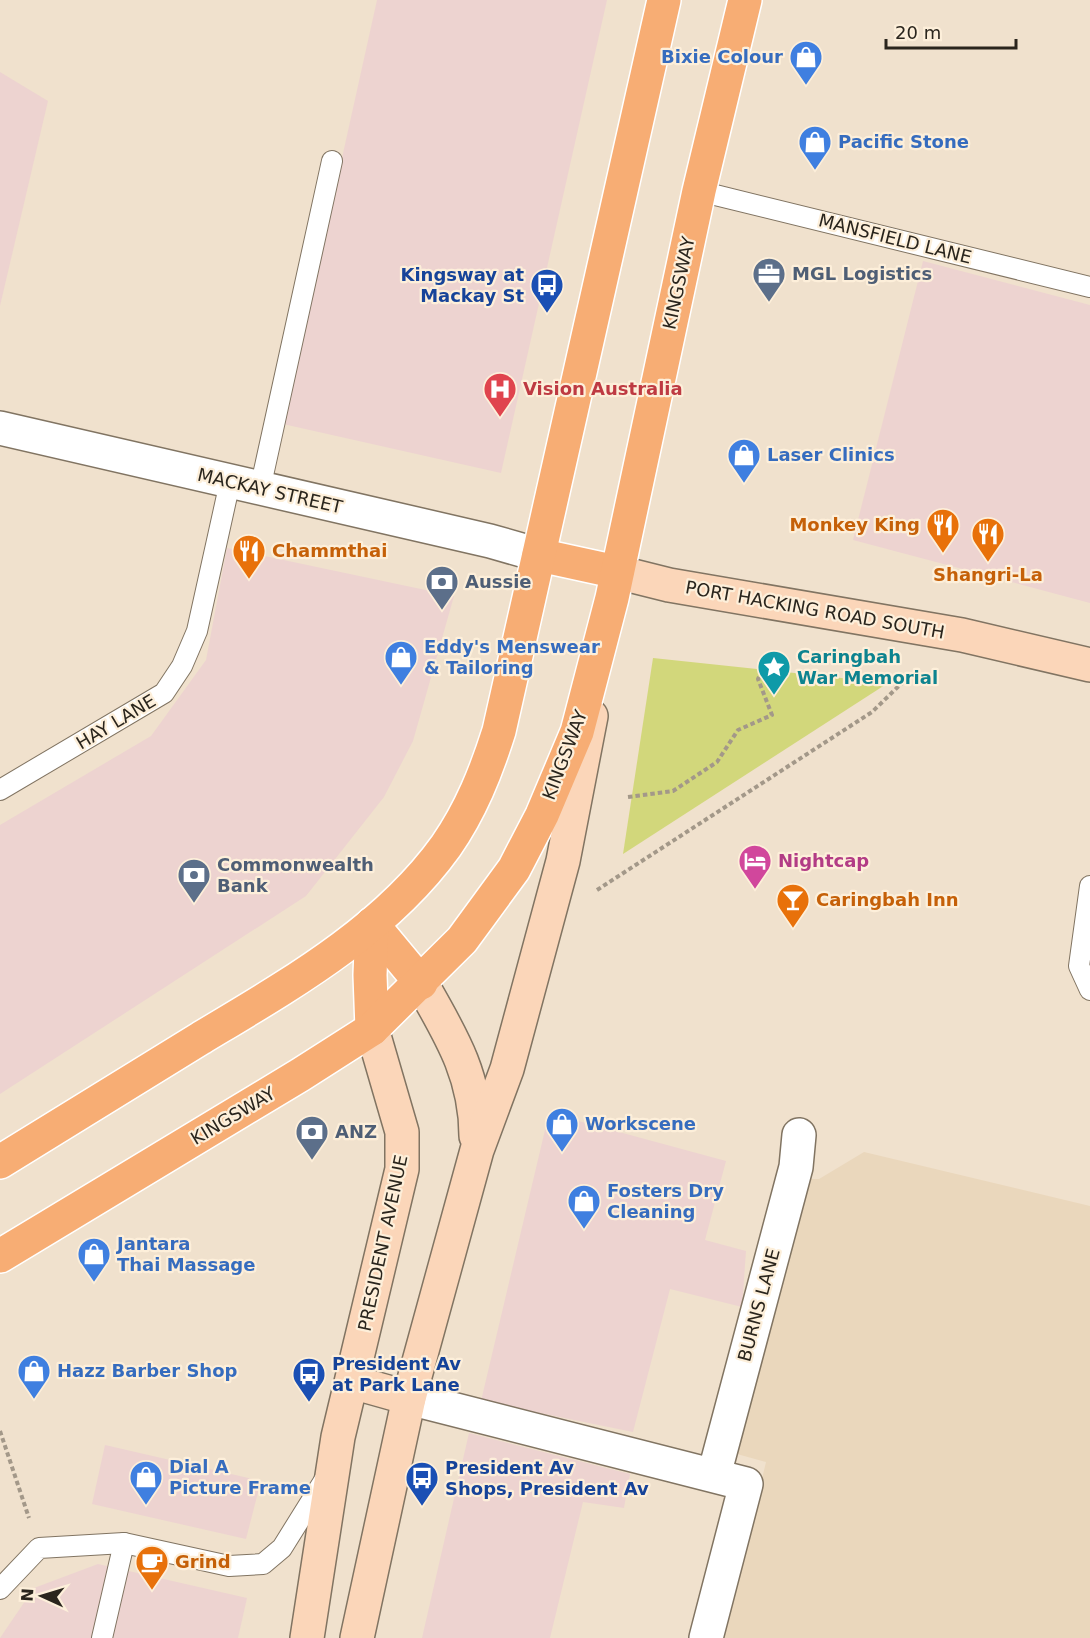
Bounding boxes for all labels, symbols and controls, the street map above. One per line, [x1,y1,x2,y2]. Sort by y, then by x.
scale bar [886,12,1016,50]
text: 20 m [895,22,941,43]
shop icon: Bixie Colour [788,39,824,86]
place label: Bixie Colour [661,46,783,67]
shop icon: Pacific Stone [797,124,833,171]
place label: Pacific Stone [838,131,969,152]
street label: MANSFIELD LANE [816,209,974,268]
street label: KINGSWAY [658,233,699,331]
office icon: MGL Logistics [751,256,787,303]
place label: MGL Logistics [792,263,932,284]
place label: Kingsway at Mackay St [400,264,524,306]
bus stop icon: Kingsway at Mackay St [529,267,565,314]
hospital icon: Vision Australia [482,371,518,418]
place label: Vision Australia [523,378,683,399]
shop icon: Laser Clinics [726,437,762,484]
place label: Laser Clinics [767,444,895,465]
street label: MACKAY STREET [196,464,345,518]
restaurant icon: Monkey King [925,507,961,554]
place label: Monkey King [789,514,920,535]
restaurant icon: Shangri-La [970,516,1006,563]
restaurant icon: Chammthai [231,533,267,580]
place label: Chammthai [272,540,387,561]
bank icon: Aussie [424,564,460,611]
place label: Shangri-La [933,564,1043,585]
place label: Aussie [465,571,532,592]
street label: PORT HACKING ROAD SOUTH [684,576,946,643]
place label: Eddy's Menswear & Tailoring [424,636,600,678]
shop icon: Eddy's Menswear & Tailoring [383,639,419,686]
place label: Caringbah War Memorial [797,646,938,688]
place icon: Caringbah War Memorial [756,649,792,696]
street label: HAY LANE [72,690,159,753]
street label: KINGSWAY [538,706,592,803]
hotel icon: Nightcap [737,843,773,890]
place label: Nightcap [778,850,869,871]
place label: Commonwealth Bank [217,854,374,896]
bank icon: Commonwealth Bank [176,857,212,904]
bar icon: Caringbah Inn [775,882,811,929]
place label: Caringbah Inn [816,889,959,910]
street label: KINGSWAY [187,1082,280,1149]
shop icon: Workscene [544,1106,580,1153]
place label: Workscene [585,1113,696,1134]
bank icon: ANZ [294,1114,330,1161]
place label: ANZ [335,1121,377,1142]
street label: PRESIDENT AVENUE [354,1153,411,1333]
place label: Fosters Dry Cleaning [607,1180,724,1222]
shop icon: Fosters Dry Cleaning [566,1183,602,1230]
place label: Jantara Thai Massage [115,1233,255,1275]
shop icon: Jantara Thai Massage [76,1236,112,1283]
street label: BURNS LANE [733,1246,784,1364]
shop icon: Hazz Barber Shop [16,1353,52,1400]
place label: President Av at Park Lane [332,1353,461,1395]
bus stop icon: President Av at Park Lane [291,1356,327,1403]
place label: Hazz Barber Shop [57,1360,238,1381]
place label: Dial A Picture Frame [169,1456,311,1498]
place label: President Av Shops, President Av [445,1457,649,1499]
shop icon: Dial A Picture Frame [128,1459,164,1506]
bus stop icon: President Av Shops, President Av [404,1460,440,1507]
cafe icon: Grind [134,1544,170,1591]
place label: Grind [175,1551,231,1572]
north arrow [12,1566,72,1626]
text: N [18,1588,37,1602]

